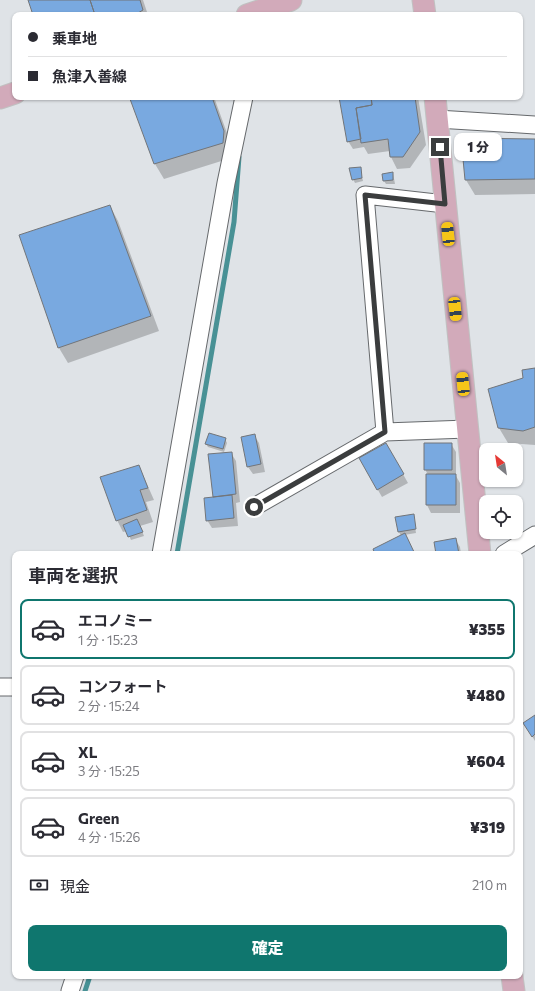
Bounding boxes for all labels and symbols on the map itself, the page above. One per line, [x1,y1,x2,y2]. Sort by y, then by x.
callout: 1 分 [454,133,502,161]
route end [431,138,449,156]
car [441,221,455,247]
car [448,296,462,322]
car [456,371,470,397]
north arrow [479,443,523,487]
route start [245,498,263,516]

